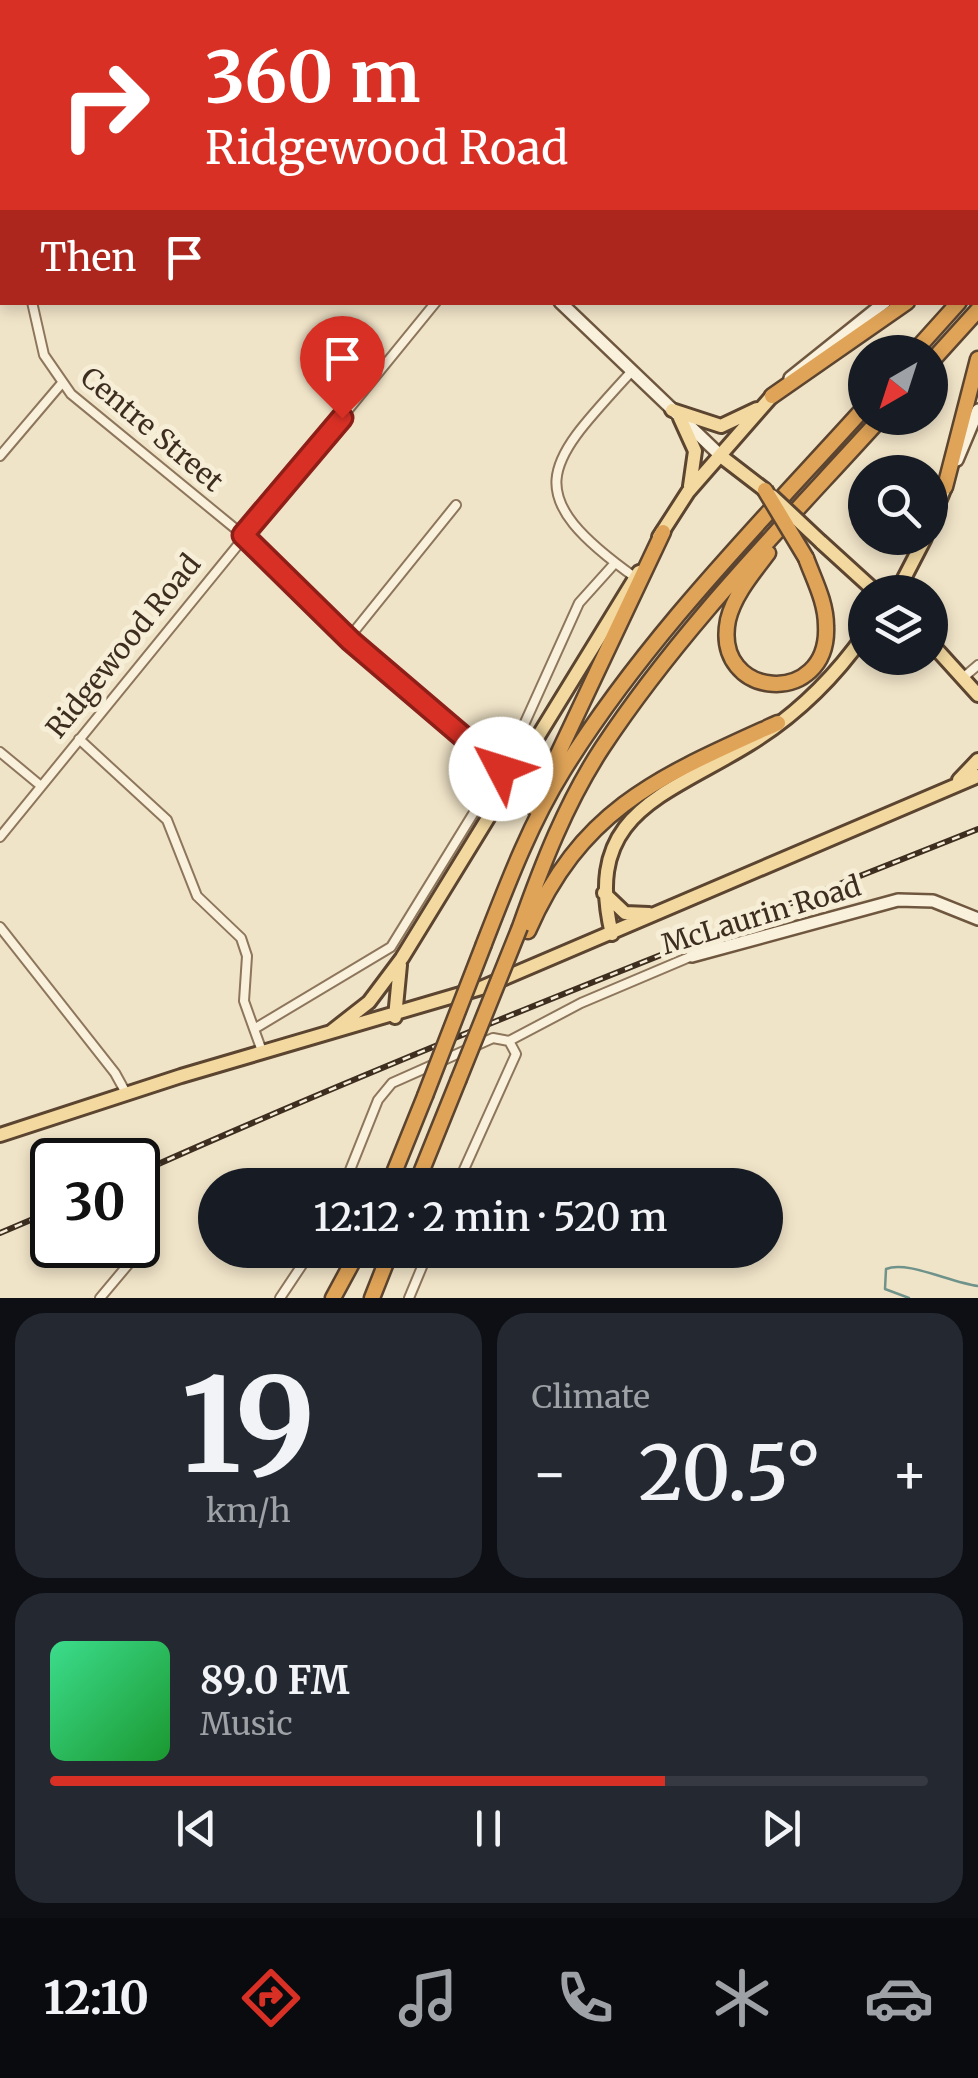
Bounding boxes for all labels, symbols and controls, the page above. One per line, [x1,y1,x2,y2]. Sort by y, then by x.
text: 360 m [205,33,420,121]
icon: right [40,40,170,170]
text: Ridgewood Road [205,120,568,176]
icon: arrive [157,230,212,285]
text: Then [40,234,137,281]
pin [300,316,385,419]
icon: arrive [315,331,370,386]
north arrow [848,335,948,435]
map controls [848,335,948,675]
street label: Centre Street [73,359,231,499]
button: search [848,455,948,555]
street label: Ridgewood Road [38,547,208,745]
button: layers [848,575,948,675]
position arrow [449,717,553,821]
street label: McLaurin Road [657,868,865,962]
speed limit sign: 30 [30,1138,160,1268]
text: 12:12 · 2 min · 520 m [314,1194,667,1241]
text: 19 [181,1344,315,1507]
text: Climate [532,1377,650,1417]
text: 20.5° [638,1426,821,1520]
text: − [532,1439,568,1508]
text: + [891,1439,928,1508]
text: km/h [206,1491,291,1531]
text: 89.0 FM [200,1657,349,1704]
text: Music [200,1704,293,1744]
icon: previous [169,1801,224,1856]
icon: pause [461,1801,516,1856]
icon: next [754,1801,809,1856]
icon: directions [236,1963,306,2033]
icon: music [393,1963,463,2033]
icon: phone [550,1963,620,2033]
icon: climate [707,1963,777,2033]
icon: car [864,1963,934,2033]
text: 12:10 [44,1970,149,2026]

